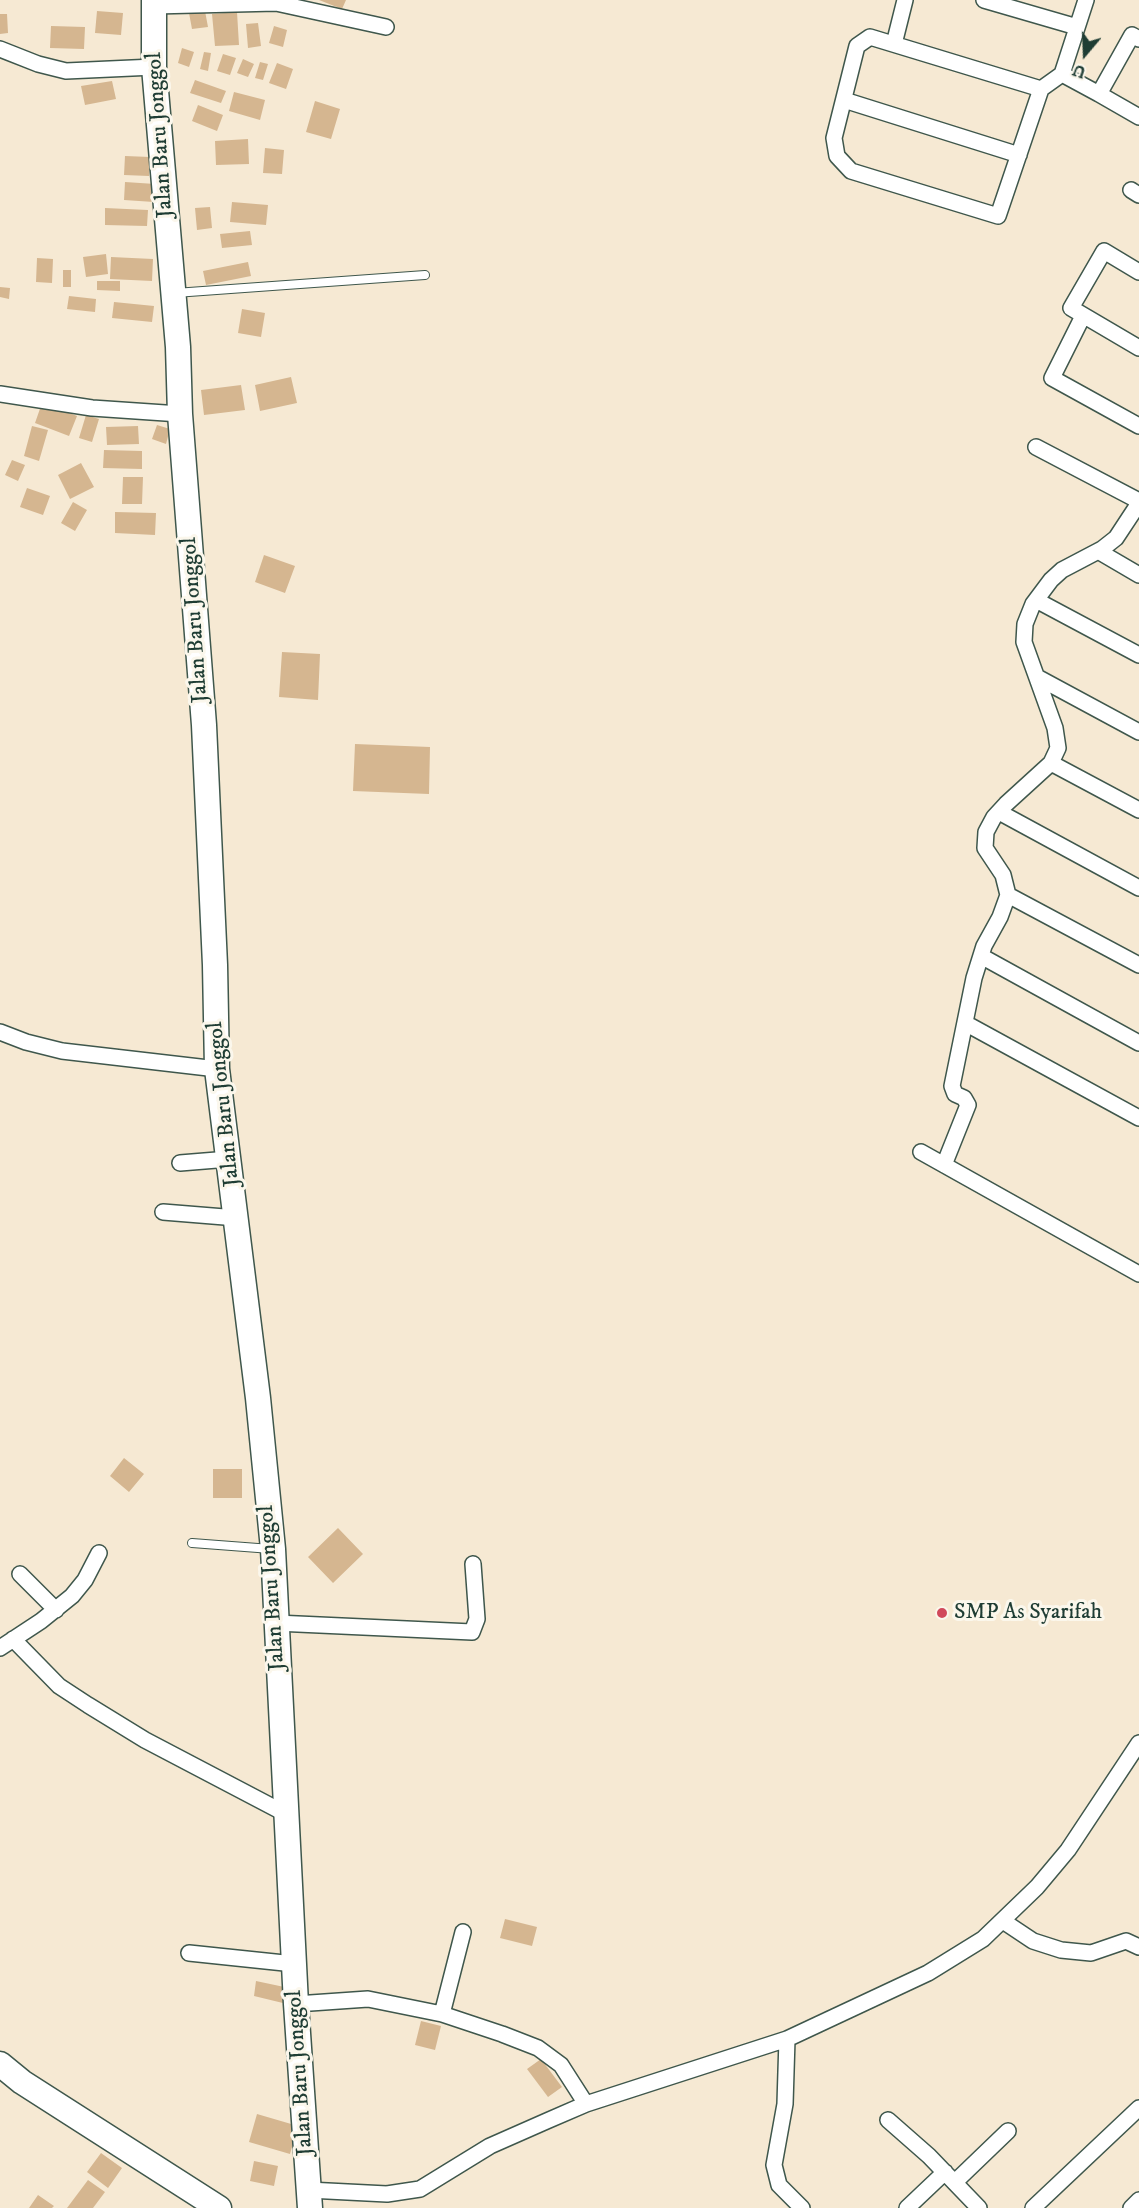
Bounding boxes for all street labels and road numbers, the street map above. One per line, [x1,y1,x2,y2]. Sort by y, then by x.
street label: Jalan Baru Jonggol [142,51,180,219]
street label: Jalan Baru Jonggol [177,536,215,704]
street label: Jalan Baru Jonggol [203,1020,247,1188]
street label: Jalan Baru Jonggol [254,1504,292,1672]
street label: Jalan Baru Jonggol [282,1989,320,2157]

